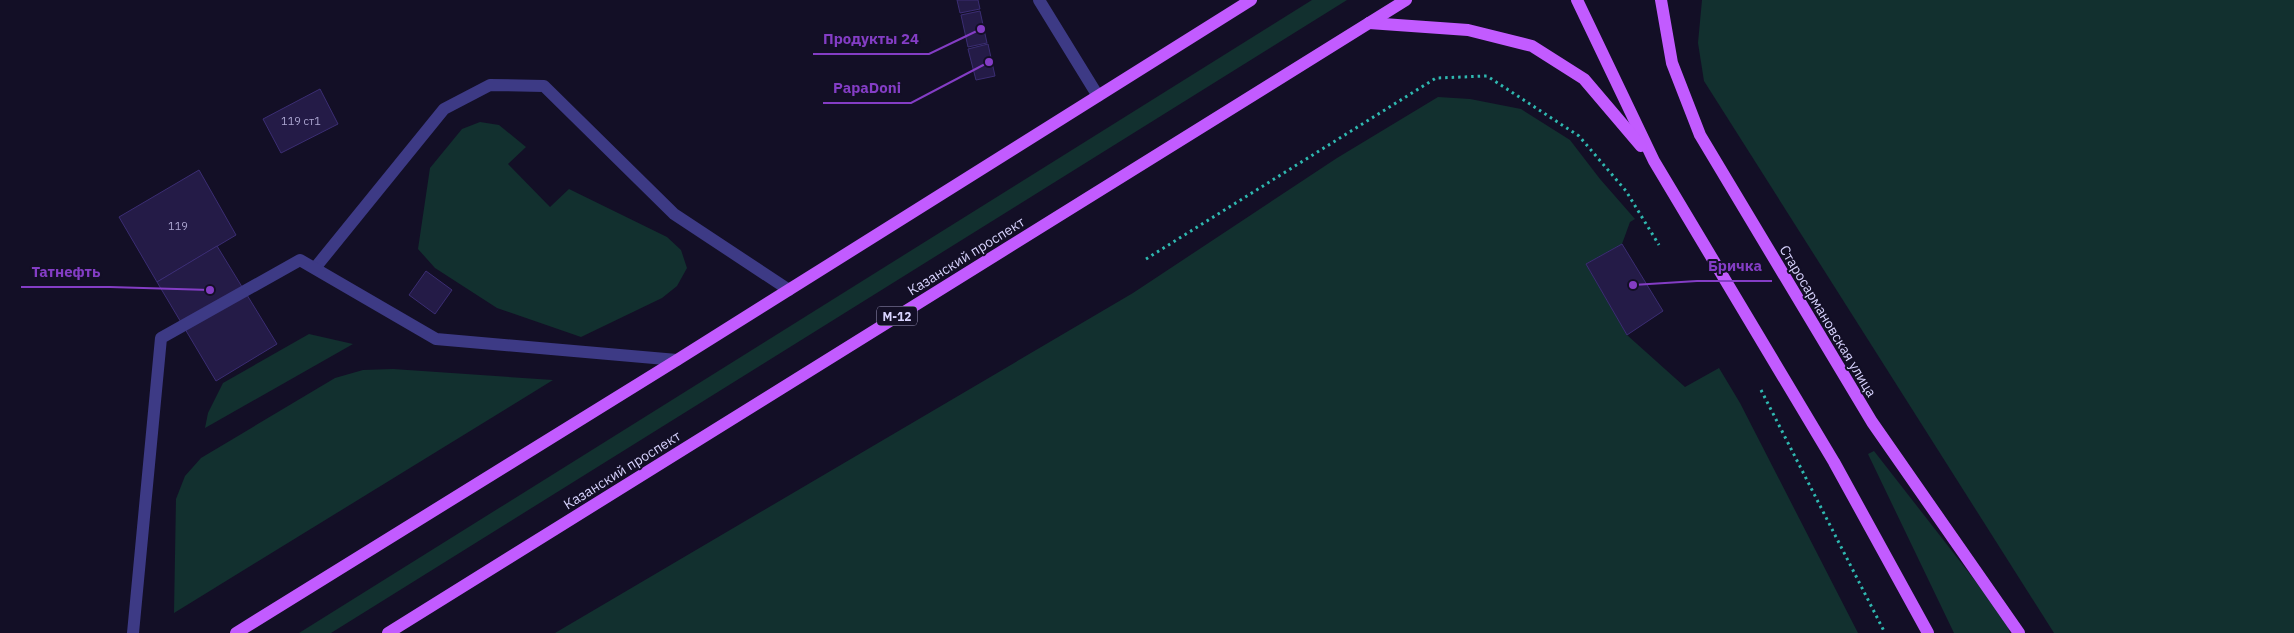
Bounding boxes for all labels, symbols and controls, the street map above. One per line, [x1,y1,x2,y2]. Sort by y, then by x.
callout: Продукты 24 [813,24,929,54]
text: Продукты 24 [823,29,919,48]
callout: PapaDoni [823,73,911,103]
text: PapaDoni [833,78,901,97]
house number: 119 ст1 [281,114,321,128]
street label: Казанский проспект [904,212,1028,299]
house number: 119 [168,219,188,233]
street label: Старосармановская улица [1775,242,1881,401]
callout: Бричка [1697,251,1772,281]
text: Бричка [1708,256,1763,275]
callout: Татнефть [21,257,110,287]
text: Татнефть [32,262,101,281]
road number: М-12 [877,306,917,326]
street label: Казанский проспект [560,426,684,513]

